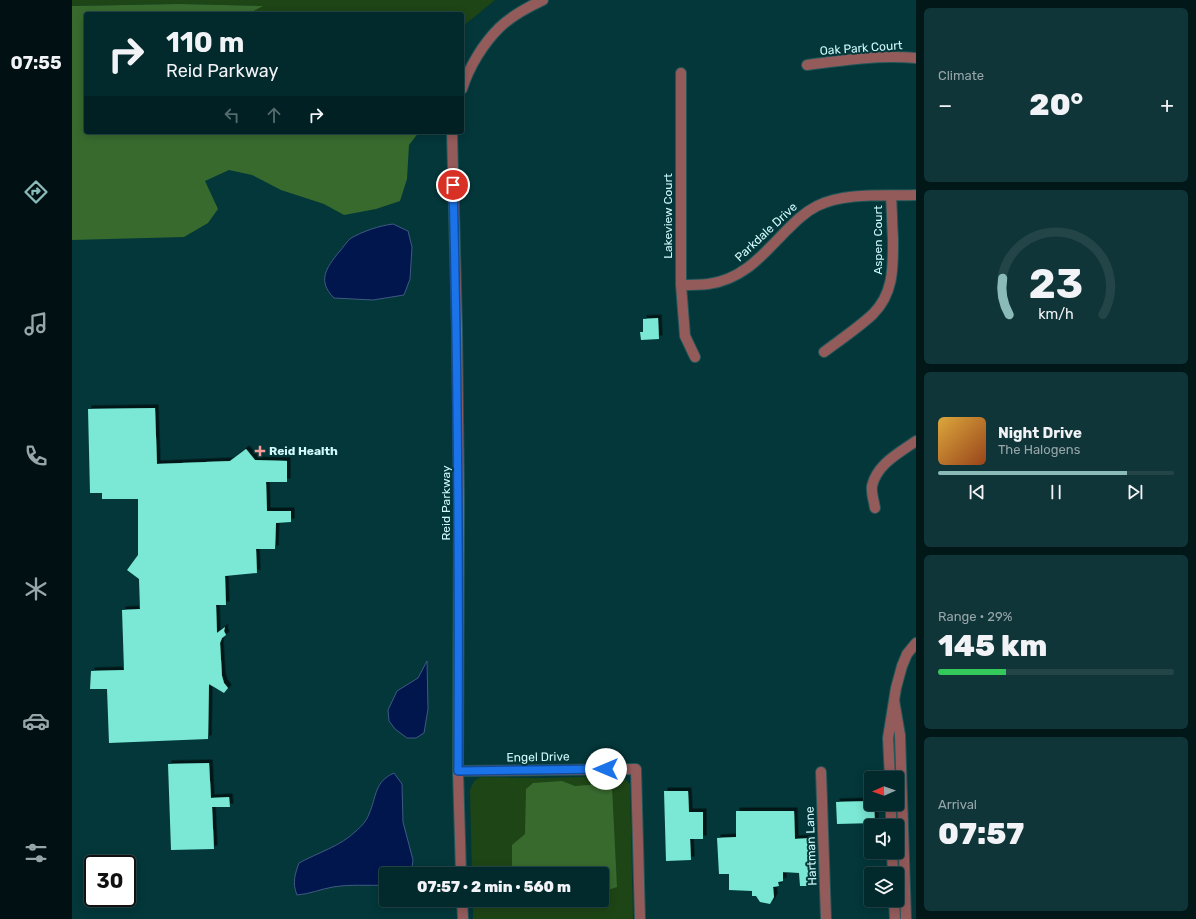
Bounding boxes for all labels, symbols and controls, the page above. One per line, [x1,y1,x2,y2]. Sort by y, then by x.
text: 110 m [166,26,244,59]
icon: right [100,28,152,80]
street label: Oak Park Court [819,38,903,58]
text: 07:55 [10,52,62,74]
text: Reid Parkway [166,60,279,82]
text: Climate [938,68,984,83]
text: 20° [1029,87,1083,123]
text: − [938,92,952,119]
text: + [1160,92,1174,119]
icon: left [221,104,243,126]
icon: ahead [263,104,285,126]
icon: right [305,104,327,126]
pin [436,168,470,202]
street label: Lakeview Court [661,173,675,259]
icon: arrive [442,174,464,196]
icon: directions [22,178,50,206]
street label: Parkdale Drive [732,199,800,264]
street label: Aspen Court [871,205,885,275]
text: 23 [1029,259,1083,308]
text: km/h [1038,306,1074,323]
icon: music [22,310,50,338]
text: Night Drive [998,424,1082,442]
icon: phone [22,442,50,470]
text: The Halogens [998,442,1080,457]
place label: Reid Health [269,444,338,458]
marker: Reid Health [254,445,266,457]
street label: Reid Parkway [439,465,453,541]
icon: previous [966,481,988,503]
icon: pause [1045,481,1067,503]
icon: next [1124,481,1146,503]
icon: climate [22,575,50,603]
text: Range · 29% [938,609,1013,624]
text: 145 km [938,628,1047,664]
icon: car [22,707,50,735]
position arrow [585,748,627,790]
street label: Engel Drive [506,749,570,765]
north arrow [864,771,904,811]
map controls [864,771,904,907]
text: Arrival [938,797,977,812]
street label: Hartman Lane [803,806,819,886]
text: 07:57 [938,816,1024,852]
button: sound [864,819,904,859]
icon: filters [22,839,50,867]
speed limit sign: 30 [84,855,136,907]
button: layers [864,867,904,907]
text: 07:57 · 2 min · 560 m [417,878,571,896]

